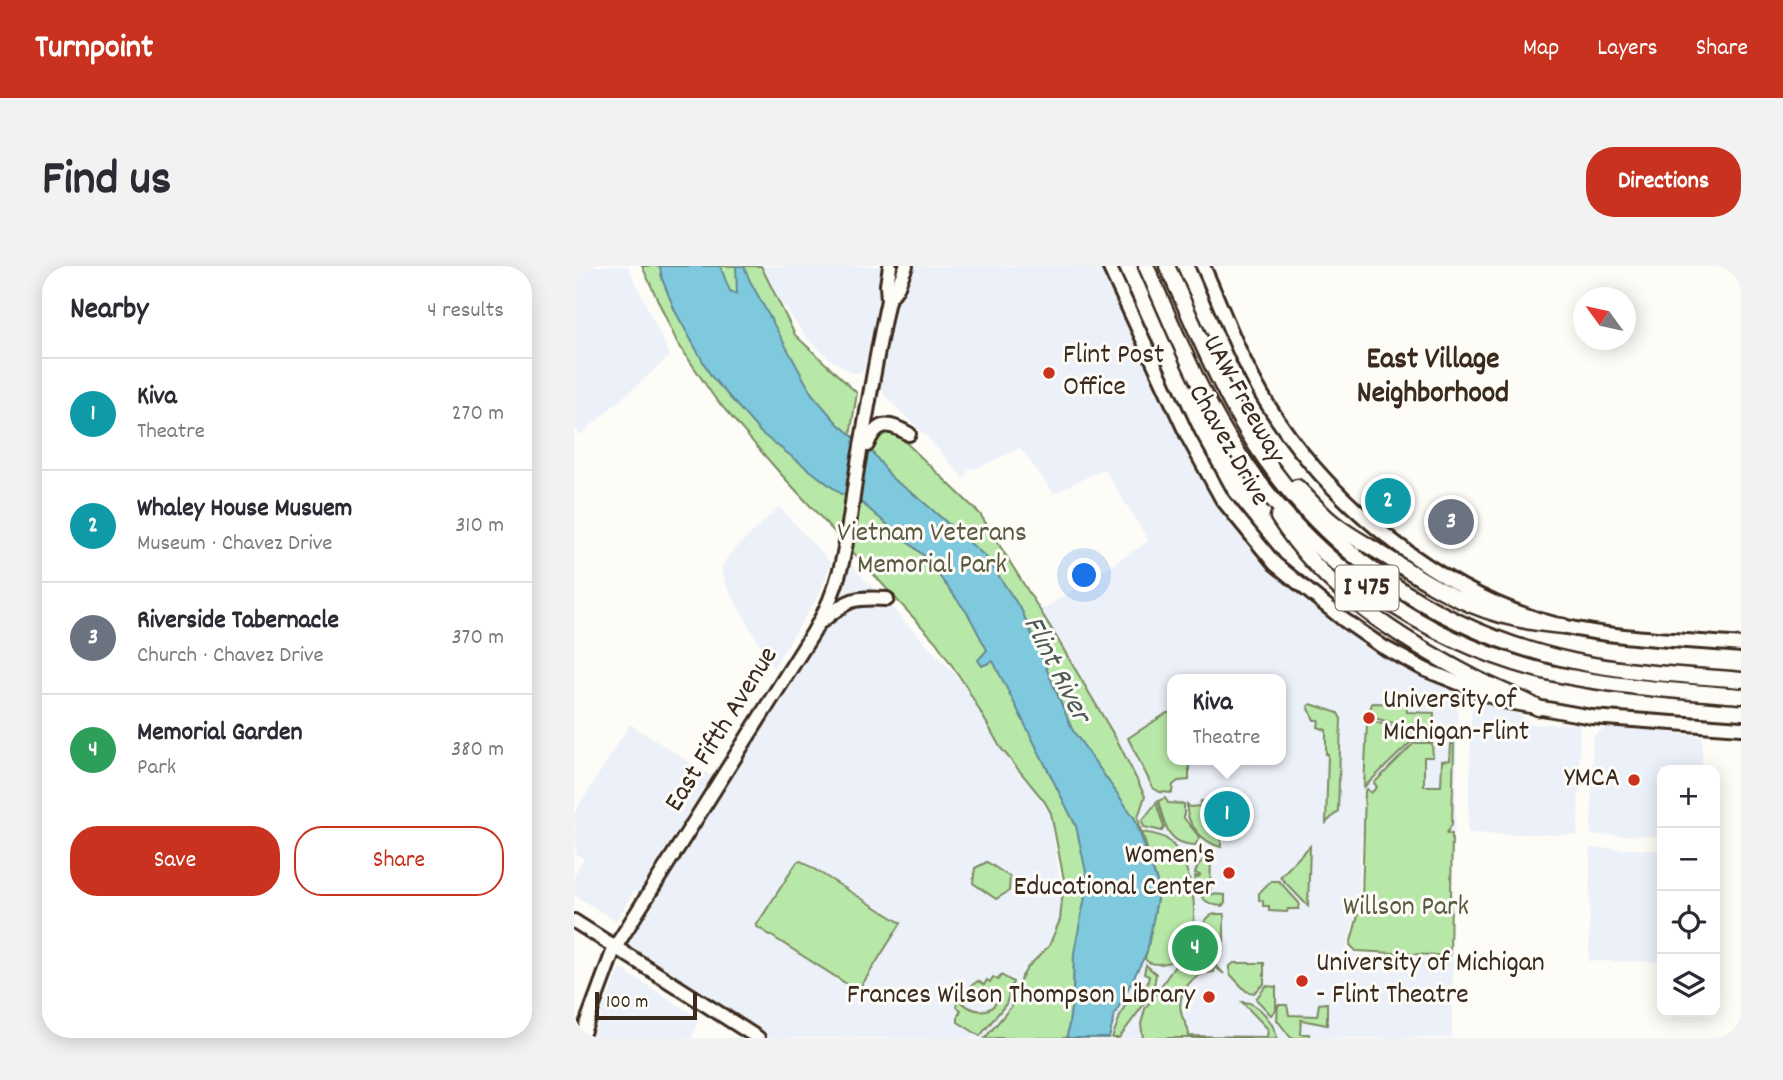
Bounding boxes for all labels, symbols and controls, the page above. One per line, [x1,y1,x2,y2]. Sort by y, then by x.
text: Turnpoint [35,26,153,73]
text: Map [1523,32,1559,66]
text: Layers [1597,32,1658,66]
text: Share [1696,32,1748,66]
text: Find us [42,147,171,217]
button: Directions [1586,147,1741,217]
north arrow [1573,287,1636,350]
text: Nearby [70,290,148,333]
text: 4 results [427,295,504,328]
street label: UAW Freeway [1190,329,1294,472]
place label: Flint Post Office [1063,337,1164,409]
district label: East Village Neighborhood [1357,340,1509,417]
marker: Flint Post Office [1041,365,1057,381]
street label: Chavez Drive [1176,378,1278,514]
text: Kiva [137,379,177,416]
text: 1 [90,398,96,431]
text: 270 m [452,398,504,431]
text: Theatre [137,416,205,449]
pin: 2 [1365,475,1411,527]
text: Whaley House Musuem [137,491,352,528]
pin: 3 [1428,496,1474,548]
text: 2 [88,510,98,543]
text: 310 m [455,510,504,543]
park label: Vietnam Veterans Memorial Park [837,515,1027,587]
text: Museum · Chavez Drive [137,528,332,561]
your location [1067,558,1101,592]
road number: I 475 [1336,566,1398,610]
text: Riverside Tabernacle [137,603,339,640]
water label: Flint River [1010,609,1102,733]
text: 3 [88,622,98,655]
text: 370 m [451,622,504,655]
text: Church · Chavez Drive [137,640,324,673]
street label: East Fifth Avenue [656,640,790,820]
popup [1167,674,1286,765]
place label: University of Michigan-Flint [1383,682,1529,754]
text: Kiva [1193,685,1232,722]
marker: University of Michigan-Flint [1361,710,1377,726]
text: Memorial Garden [137,715,302,752]
text: Theatre [1193,722,1260,755]
text: 4 [88,734,98,767]
text: 380 m [451,734,504,767]
text: Park [137,752,176,785]
place label: YMCA [1564,760,1620,800]
map controls [1657,765,1720,1017]
button: + [1657,765,1720,828]
marker: YMCA [1626,772,1642,788]
pin: 1 [1204,788,1250,840]
button: Save [70,826,280,896]
button: Share [294,826,504,896]
button: − [1657,828,1720,891]
place label: Women's Educational Center [1014,837,1216,909]
marker: Women's Educational Center [1221,865,1237,881]
park label: Willson Park [1343,889,1469,929]
button: locate [1657,891,1720,954]
pin: 4 [1172,922,1218,974]
place label: University of Michigan - Flint Theatre [1316,945,1545,1017]
button: layers [1657,954,1720,1017]
marker: University of Michigan - Flint Theatre [1294,973,1310,989]
place label: Frances Wilson Thompson Library [847,977,1196,1017]
scale bar [595,989,696,1021]
marker: Frances Wilson Thompson Library [1201,989,1217,1005]
text: 100 m [606,990,648,1017]

